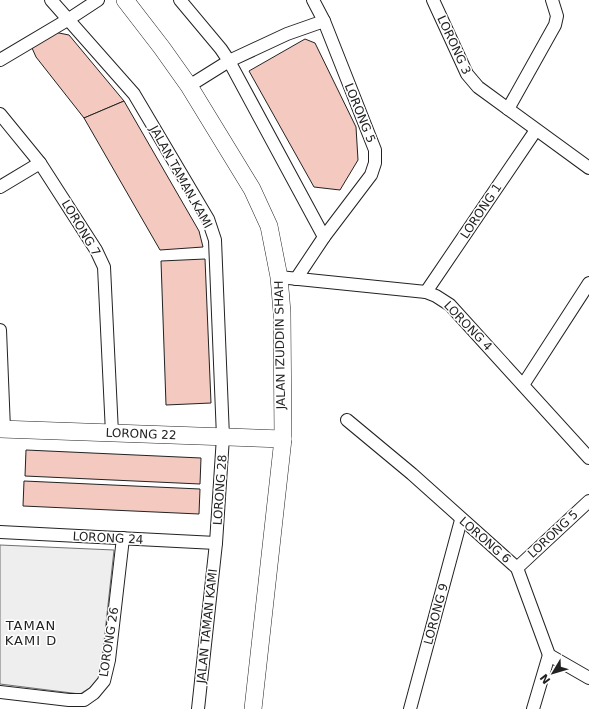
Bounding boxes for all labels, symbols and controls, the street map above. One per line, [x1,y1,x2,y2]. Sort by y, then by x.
street label: LORONG 3 [434,13,474,77]
street label: LORONG 5 [342,81,378,145]
street label: JALAN TAMAN KAMI [146,122,215,231]
street label: LORONG 1 [458,181,504,241]
street label: LORONG 7 [59,197,103,259]
street label: JALAN IZUDDIN SHAH [272,281,288,410]
street label: LORONG 4 [441,298,495,354]
street label: LORONG 22 [105,426,177,442]
street label: LORONG 28 [211,454,229,526]
street label: LORONG 5 [525,507,581,561]
street label: LORONG 6 [457,514,513,566]
street label: LORONG 24 [72,529,144,547]
street label: JALAN TAMAN KAMI [194,568,220,685]
street label: LORONG 9 [421,582,451,646]
street label: LORONG 26 [97,606,121,678]
district label: TAMAN KAMI D [5,618,57,648]
north arrow [533,653,573,693]
text: N [538,671,553,686]

